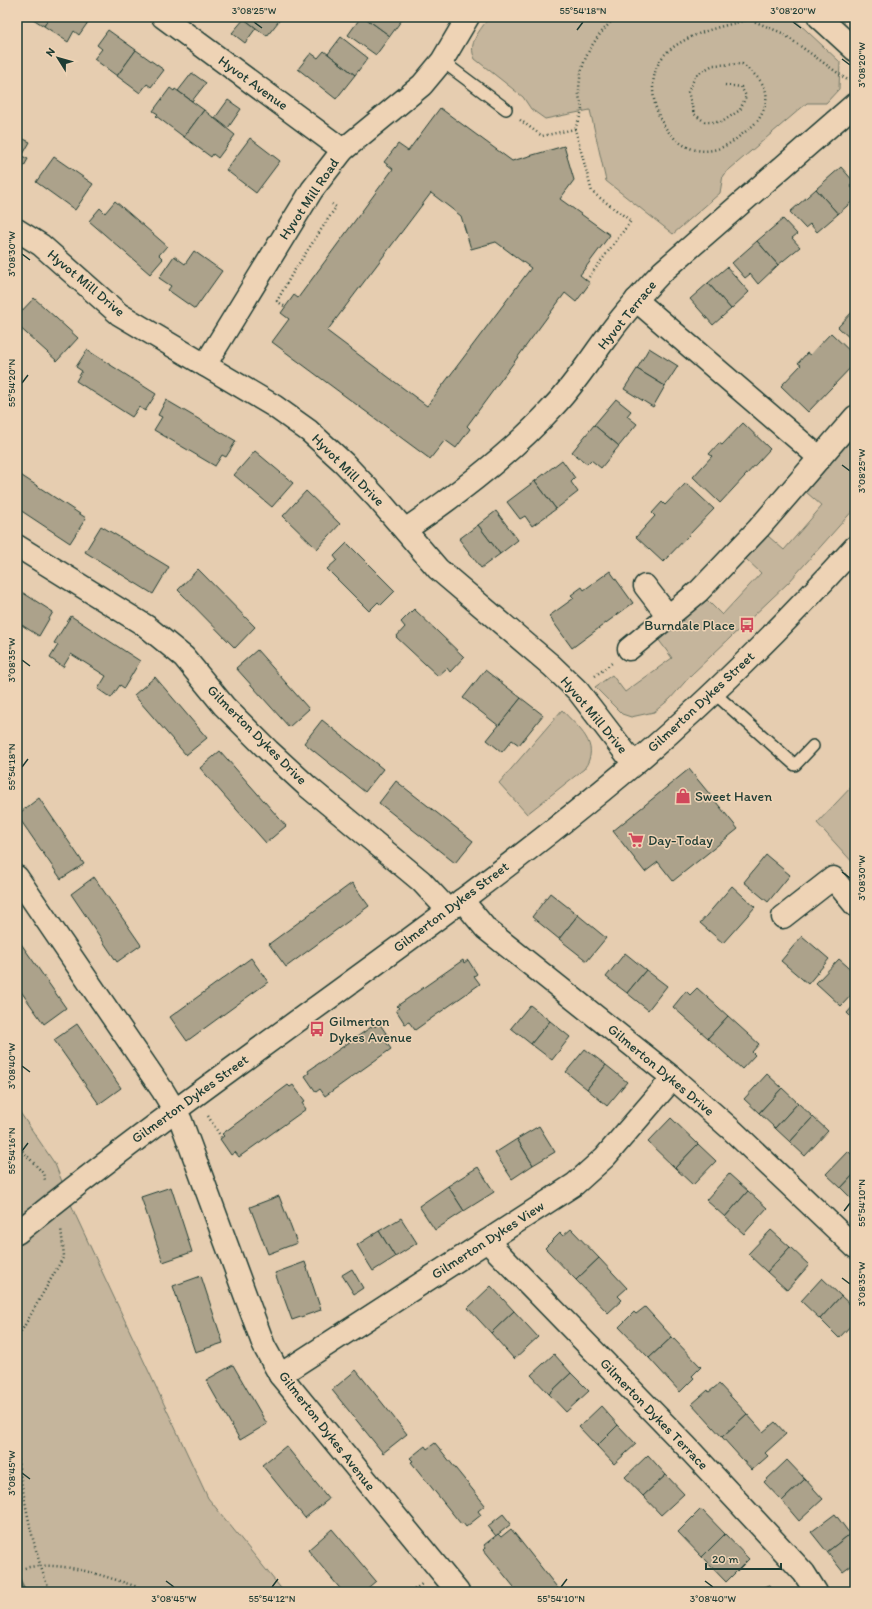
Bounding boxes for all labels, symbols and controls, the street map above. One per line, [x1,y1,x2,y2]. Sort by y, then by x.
text: 3°08'25"W [232,4,277,17]
text: 55°54'18"N [559,4,607,17]
text: 3°08'20"W [770,4,816,17]
north arrow [38,38,78,78]
text: 3°08'20"W [855,42,868,88]
text: N [43,45,58,59]
street label: Hyvot Avenue [215,52,291,114]
street label: Hyvot Mill Road [275,155,343,243]
text: 3°08'30"W [5,231,18,277]
street label: Hyvot Mill Drive [44,246,128,321]
street label: Hyvot Terrace [594,277,660,353]
text: 55°54'20"N [5,359,18,407]
street label: Hyvot Mill Drive [308,430,388,510]
text: 3°08'25"W [855,448,868,493]
bus stop icon: Burndale Place [738,616,756,634]
place label: Burndale Place [644,617,735,634]
text: 3°08'35"W [5,637,18,682]
street label: Gilmerton Dykes Street [644,648,758,756]
street label: Hyvot Mill Drive [557,673,632,757]
street label: Gilmerton Dykes Drive [204,682,311,789]
text: 55°54'18"N [5,743,18,791]
shop icon: Sweet Haven [674,787,692,805]
place label: Sweet Haven [695,788,772,805]
supermarket icon: Day-Today [627,831,645,849]
place label: Day-Today [648,832,713,849]
text: 3°08'30"W [855,855,868,901]
street label: Gilmerton Dykes Street [390,858,512,956]
place label: Gilmerton Dykes Avenue [329,1013,412,1046]
bus stop icon: Gilmerton Dykes Avenue [308,1020,326,1038]
street label: Gilmerton Dykes Drive [604,1020,718,1120]
text: 3°08'40"W [5,1042,18,1089]
street label: Gilmerton Dykes Street [128,1051,252,1147]
text: 55°54'16"N [5,1127,18,1174]
text: 55°54'10"N [855,1179,868,1227]
street label: Gilmerton Dykes View [429,1197,548,1283]
text: 3°08'35"W [855,1261,868,1306]
street label: Gilmerton Dykes Terrace [596,1355,712,1474]
street label: Gilmerton Dykes Avenue [275,1368,379,1494]
text: 3°08'45"W [5,1450,18,1496]
scale bar [706,1545,781,1571]
text: 20 m [712,1552,739,1566]
text: 3°08'45"W [151,1592,197,1605]
text: 55°54'12"N [249,1592,296,1605]
text: 55°54'10"N [537,1592,585,1605]
text: 3°08'40"W [690,1592,737,1605]

